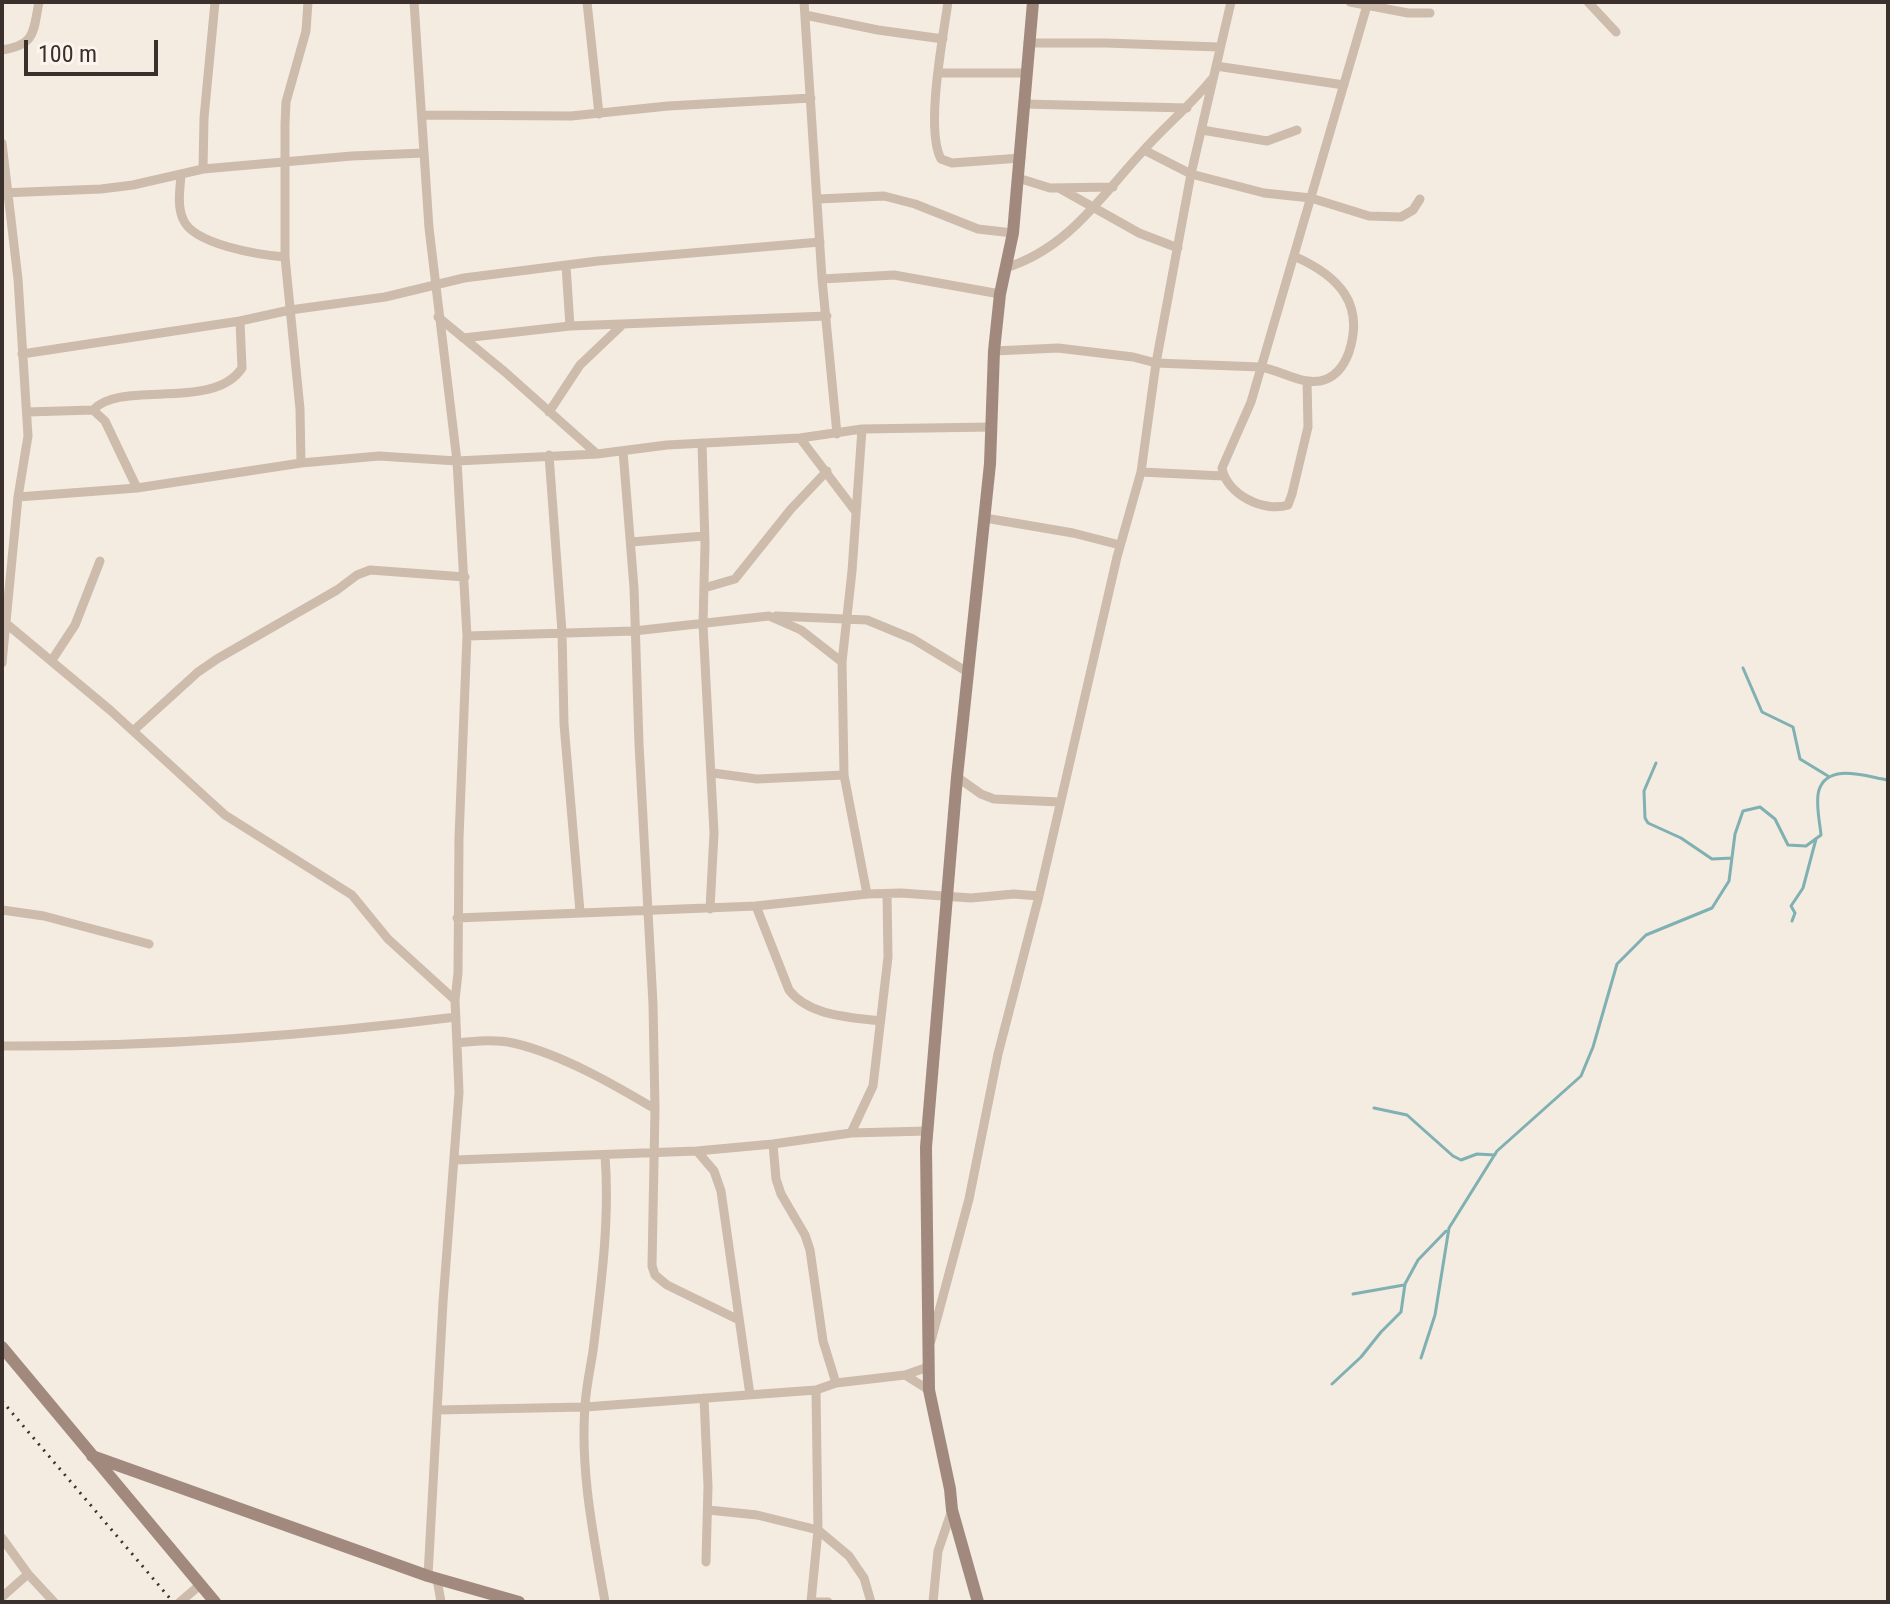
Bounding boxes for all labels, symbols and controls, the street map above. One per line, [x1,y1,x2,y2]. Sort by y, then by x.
scale bar [28,24,162,74]
text: 100 m [38,40,97,68]

